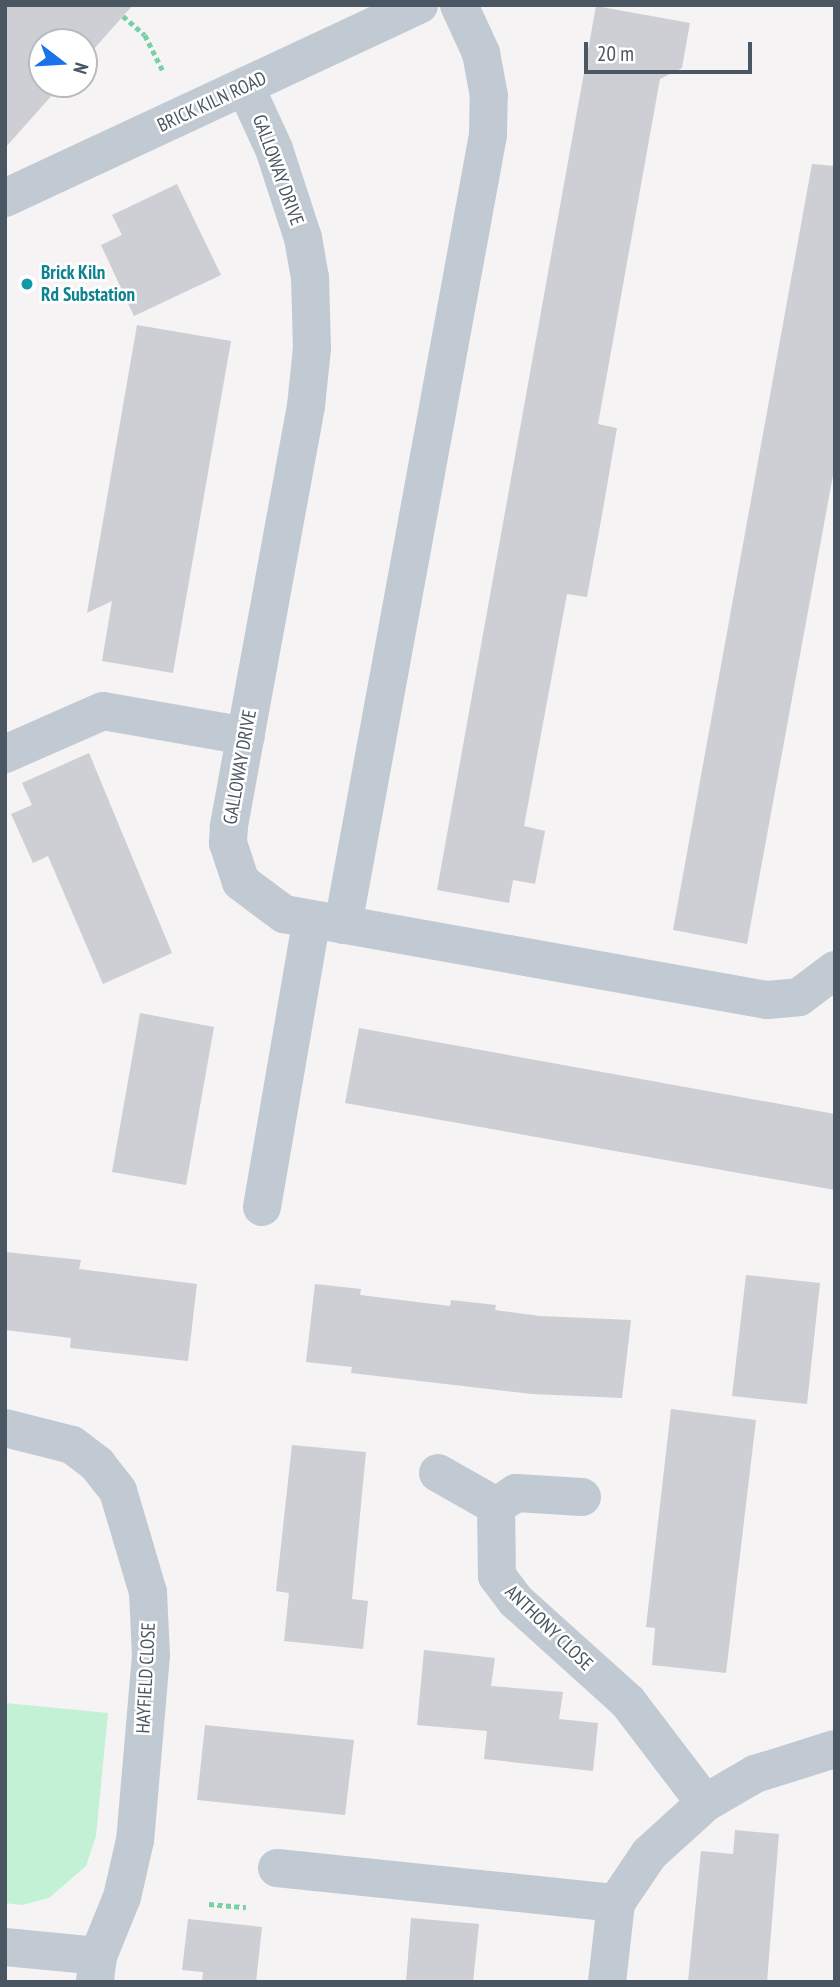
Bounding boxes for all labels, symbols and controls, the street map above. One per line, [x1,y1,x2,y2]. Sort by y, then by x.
north arrow [28,28,98,98]
scale bar [588,28,756,72]
text: 20 m [597,40,634,67]
text: N [68,60,94,77]
street label: BRICK KILN ROAD [154,67,270,137]
street label: GALLOWAY DRIVE [247,111,309,229]
place label: Brick Kiln Rd Substation [41,262,135,306]
marker: Brick Kiln Rd Substation [19,276,35,292]
street label: GALLOWAY DRIVE [219,708,261,826]
street label: ANTHONY CLOSE [500,1580,598,1676]
street label: HAYFIELD CLOSE [132,1622,160,1734]

